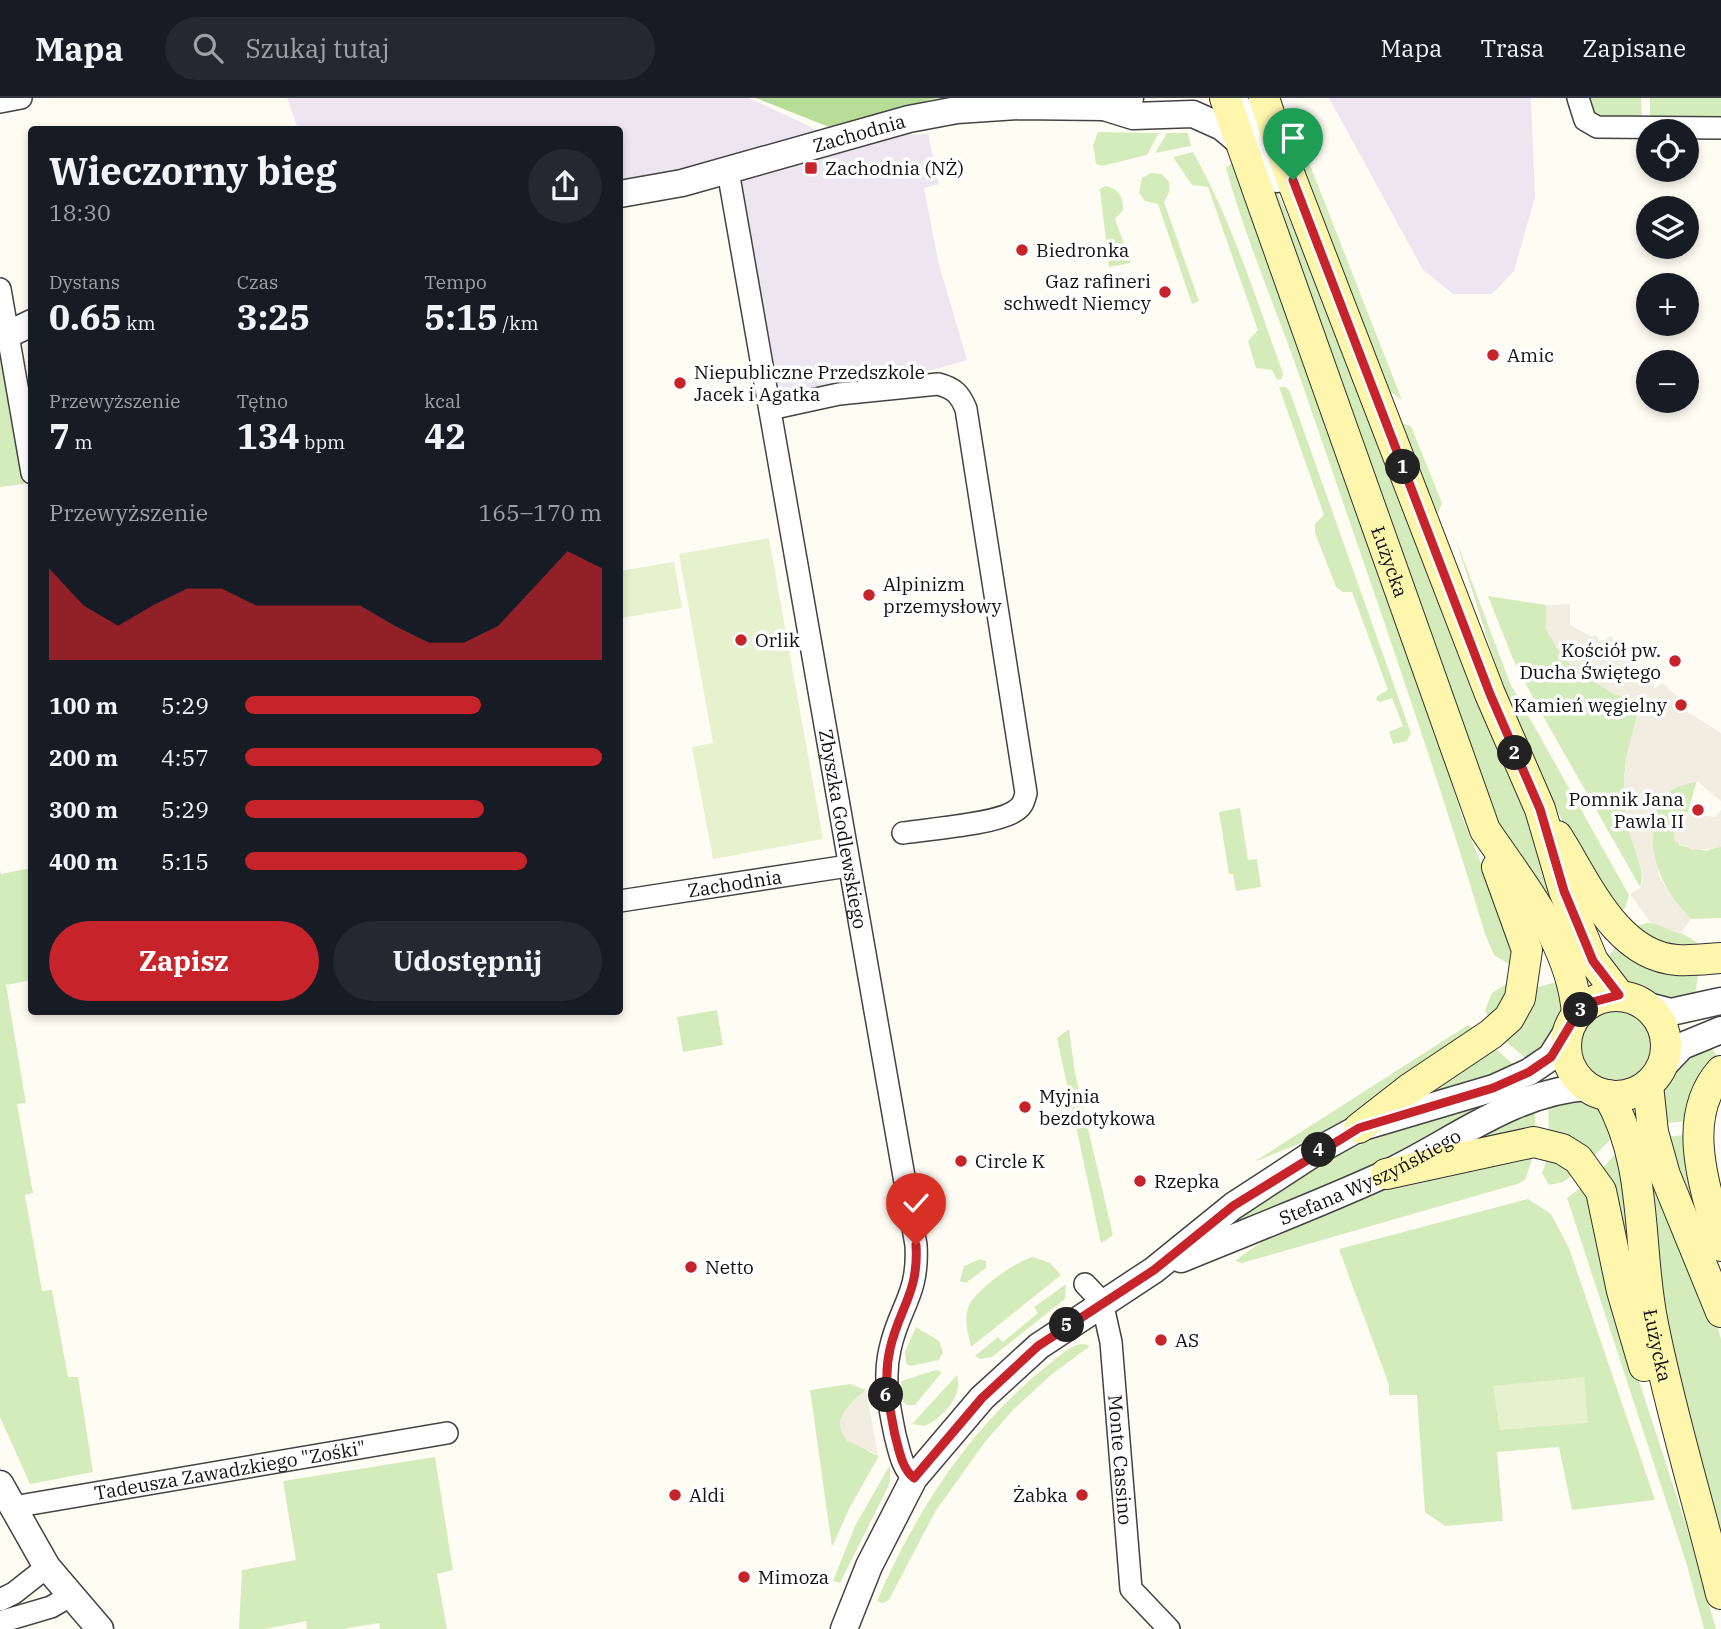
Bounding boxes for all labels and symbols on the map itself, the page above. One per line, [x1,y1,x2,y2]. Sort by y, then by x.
pin [1263,108,1323,180]
street label: Zachodnia [810,109,908,158]
place label: Zachodnia (NŻ) [825,156,964,180]
marker: Zachodnia (NŻ) [803,160,819,176]
place label: Biedronka [1036,238,1129,262]
marker: Biedronka [1014,242,1030,258]
place label: Gaz rafineri schwedt Niemcy [1004,269,1152,315]
marker: Gaz rafineri schwedt Niemcy [1157,284,1173,300]
place label: Amic [1507,343,1554,367]
marker: Amic [1485,347,1501,363]
place label: Niepubliczne Przedszkole Jacek i Agatka [694,360,925,406]
marker: Niepubliczne Przedszkole Jacek i Agatka [672,375,688,391]
pin: 1 [1386,450,1420,484]
street label: Łużycka [1366,523,1413,600]
place label: Alpinizm przemysłowy [883,572,1002,618]
marker: Alpinizm przemysłowy [861,587,877,603]
place label: Orlik [755,628,800,652]
marker: Orlik [733,632,749,648]
place label: Kościół pw. Ducha Świętego [1519,638,1661,684]
marker: Kościół pw. Ducha Świętego [1667,653,1683,669]
place label: Kamień węgielny [1514,693,1668,717]
marker: Kamień węgielny [1673,697,1689,713]
street label: Zbyszka Godlewskiego [814,727,872,931]
pin: 2 [1498,736,1532,770]
place label: Pomnik Jana Pawla II [1569,787,1684,833]
marker: Pomnik Jana Pawla II [1690,802,1706,818]
street label: Zachodnia [686,864,784,902]
pin: 3 [1564,992,1598,1028]
place label: Myjnia bezdotykowa [1039,1084,1156,1130]
marker: Myjnia bezdotykowa [1017,1099,1033,1115]
street label: Stefana Wyszyńskiego [1275,1123,1465,1230]
pin: 4 [1302,1132,1336,1168]
place label: Circle K [975,1149,1046,1173]
marker: Circle K [953,1153,969,1169]
place label: Rzepka [1154,1169,1220,1193]
pin [886,1173,946,1245]
marker: Rzepka [1132,1173,1148,1189]
place label: Netto [705,1255,754,1279]
marker: Netto [683,1259,699,1275]
street label: Łużycka [1638,1307,1677,1384]
pin: 5 [1050,1308,1084,1342]
place label: AS [1175,1328,1199,1352]
marker: AS [1153,1332,1169,1348]
pin: 6 [868,1378,903,1412]
street label: Monte Cassino [1103,1394,1138,1526]
street label: Tadeusza Zawadzkiego "Zośki" [92,1435,367,1505]
place label: Aldi [689,1483,725,1507]
place label: Żabka [1013,1483,1068,1507]
marker: Aldi [667,1487,683,1503]
marker: Żabka [1074,1487,1090,1503]
place label: Mimoza [758,1565,829,1589]
marker: Mimoza [736,1569,752,1585]

